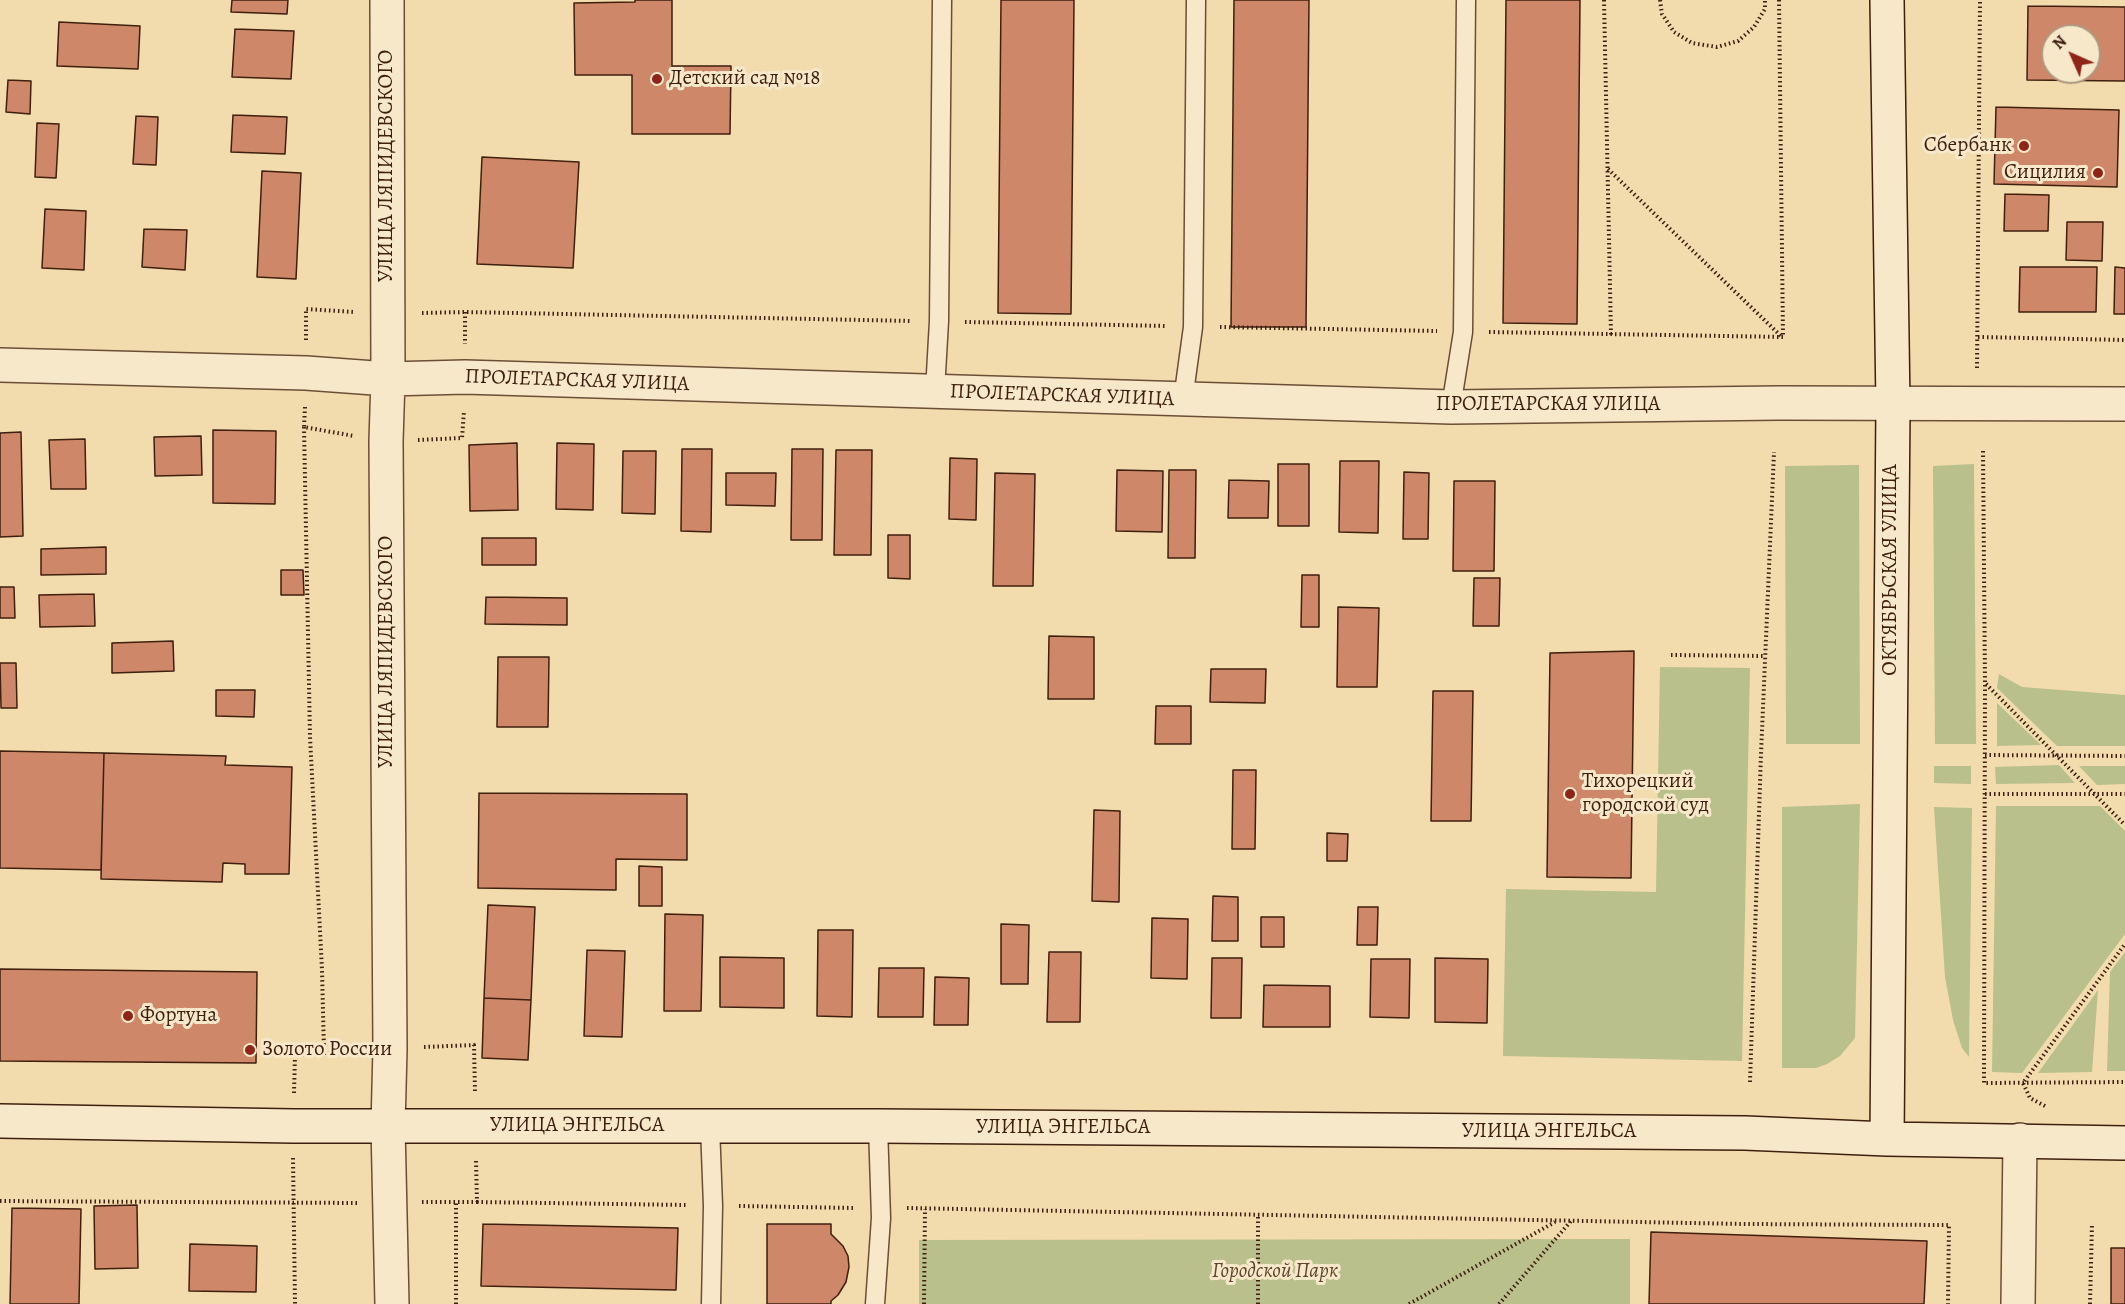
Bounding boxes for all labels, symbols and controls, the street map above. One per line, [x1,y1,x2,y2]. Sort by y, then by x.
north arrow [2041,24,2101,84]
text: N [2048,31,2072,55]
street label: УЛИЦА ЛЯПИДЕВСКОГО [374,50,400,282]
place label: Детский сад №18 [669,66,820,92]
marker: Детский сад №18 [650,72,664,86]
place label: Сбербанк [1924,133,2012,159]
marker: Сбербанк [2017,139,2031,153]
place label: Сицилия [2004,160,2086,186]
marker: Сицилия [2091,166,2105,180]
street label: ПРОЛЕТАРСКАЯ УЛИЦА [464,364,690,398]
street label: ПРОЛЕТАРСКАЯ УЛИЦА [949,379,1175,413]
street label: ПРОЛЕТАРСКАЯ УЛИЦА [1436,392,1660,418]
street label: ОКТЯБРЬСКАЯ УЛИЦА [1878,464,1904,676]
street label: УЛИЦА ЛЯПИДЕВСКОГО [374,536,400,768]
place label: Тихорецкий городской суд [1582,769,1709,819]
marker: Тихорецкий городской суд [1563,787,1577,801]
place label: Фортуна [140,1003,217,1029]
marker: Фортуна [121,1009,135,1023]
place label: Золото России [262,1037,392,1063]
marker: Золото России [243,1043,257,1057]
street label: УЛИЦА ЭНГЕЛЬСА [490,1113,664,1139]
street label: УЛИЦА ЭНГЕЛЬСА [976,1115,1150,1141]
street label: УЛИЦА ЭНГЕЛЬСА [1462,1119,1636,1145]
park label: Городской Парк [1212,1259,1338,1285]

